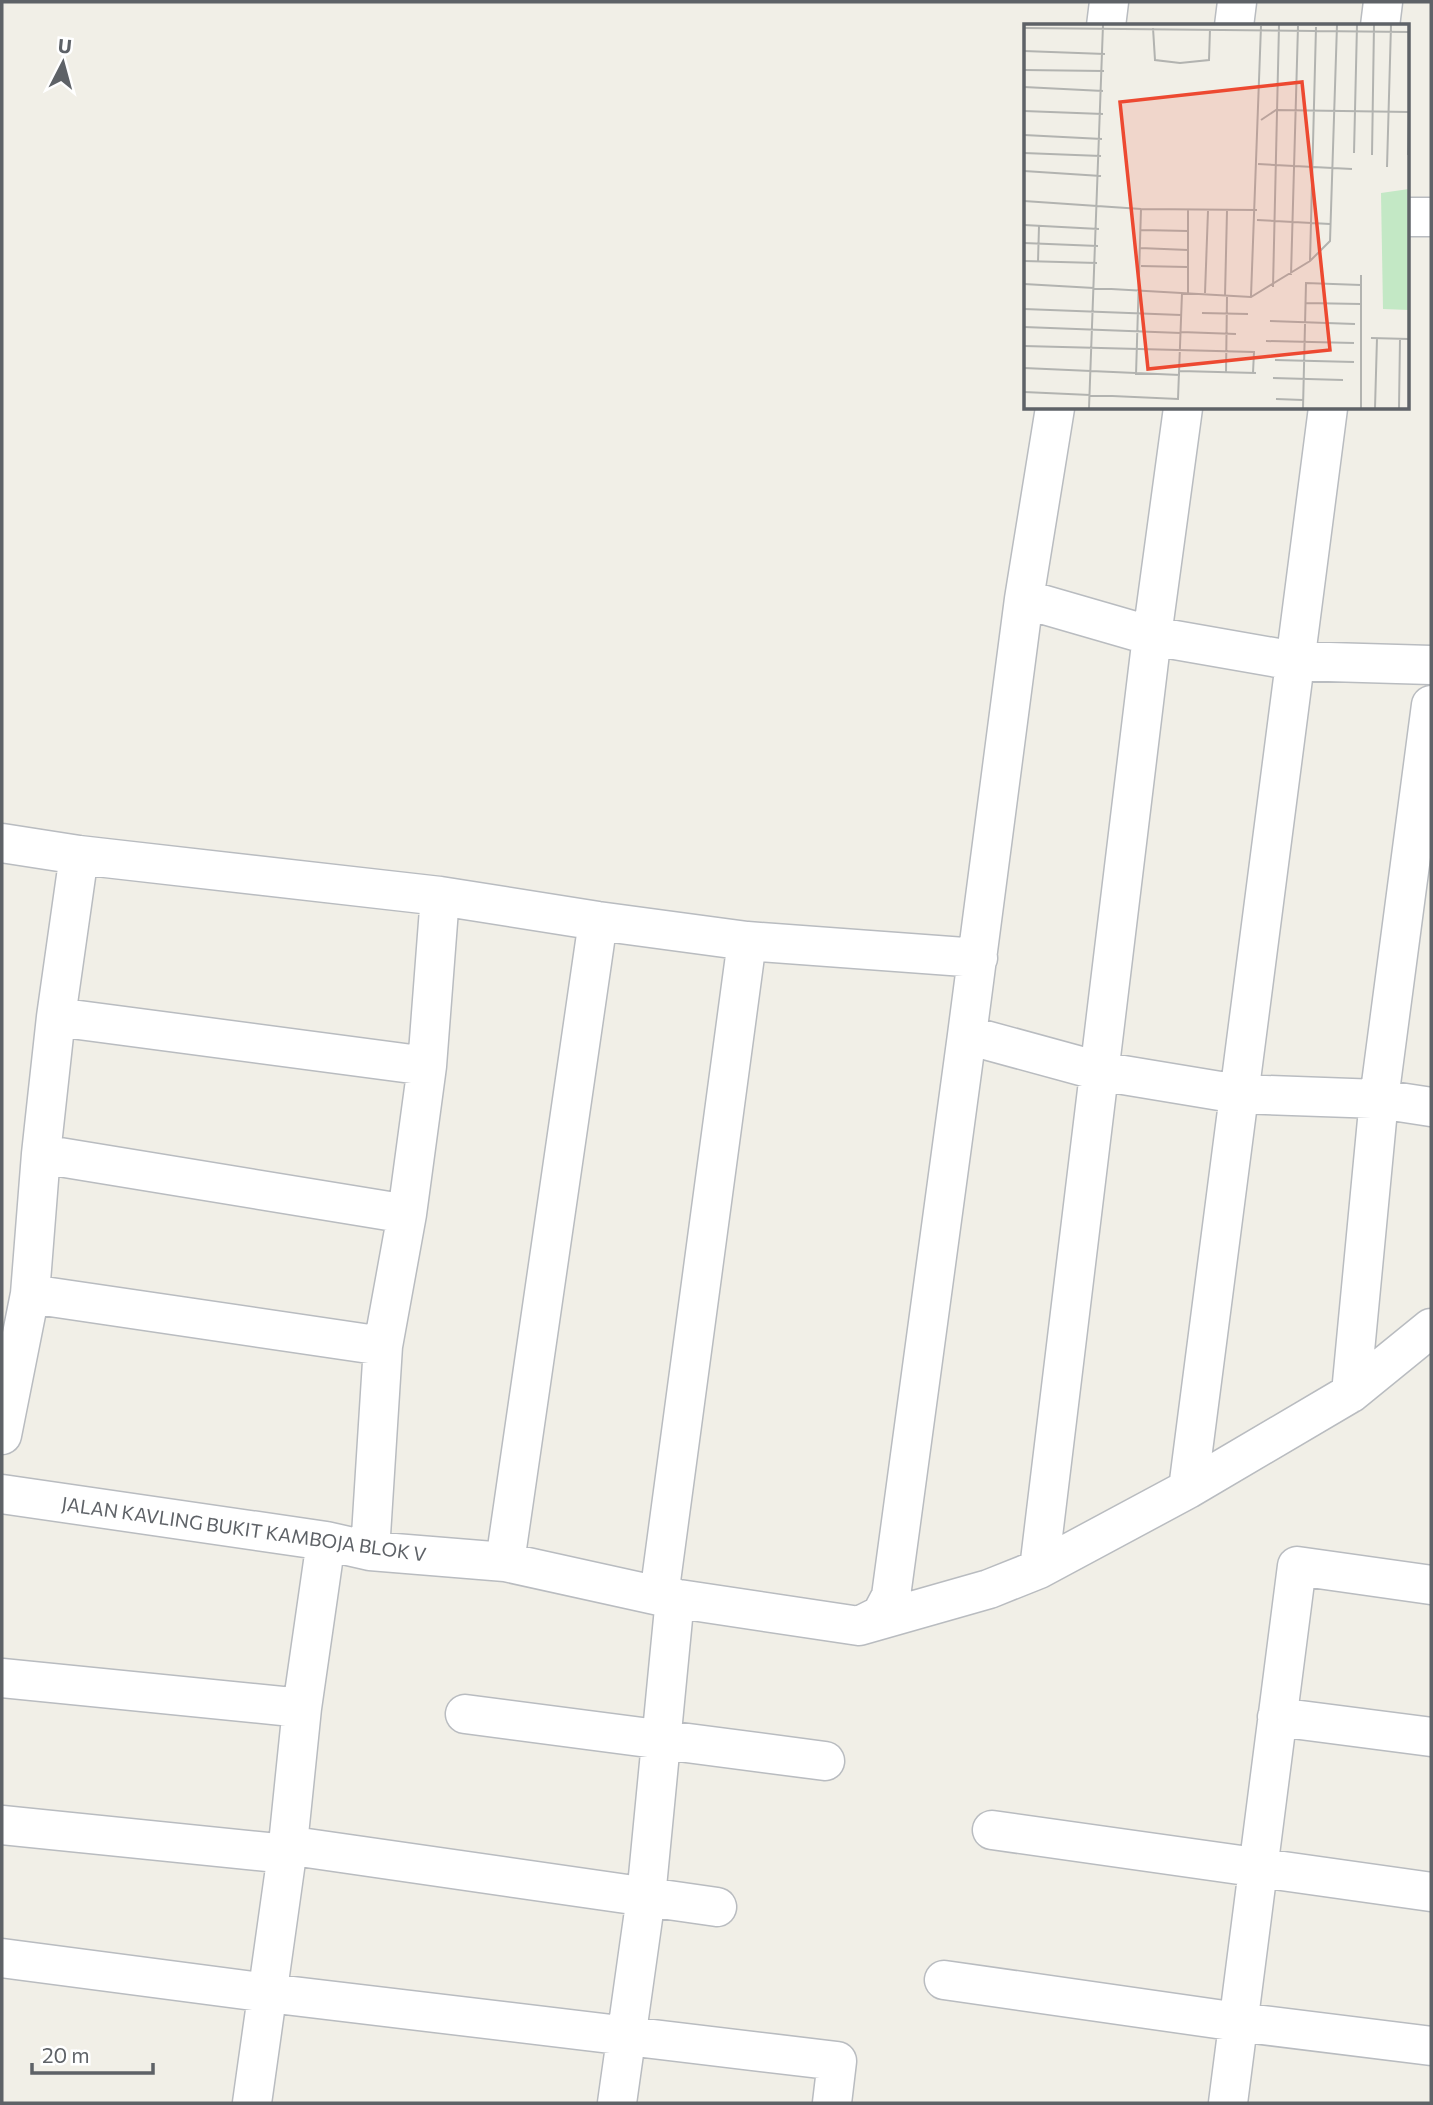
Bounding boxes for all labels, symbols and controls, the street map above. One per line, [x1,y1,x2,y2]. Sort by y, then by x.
inset map [1024,24,1408,410]
north arrow [28,28,98,98]
text: U [57,33,73,58]
street label: JALAN KAVLING BUKIT KAMBOJA BLOK V [60,1492,428,1566]
scale bar [32,2032,152,2076]
text: 20 m [42,2042,90,2067]

